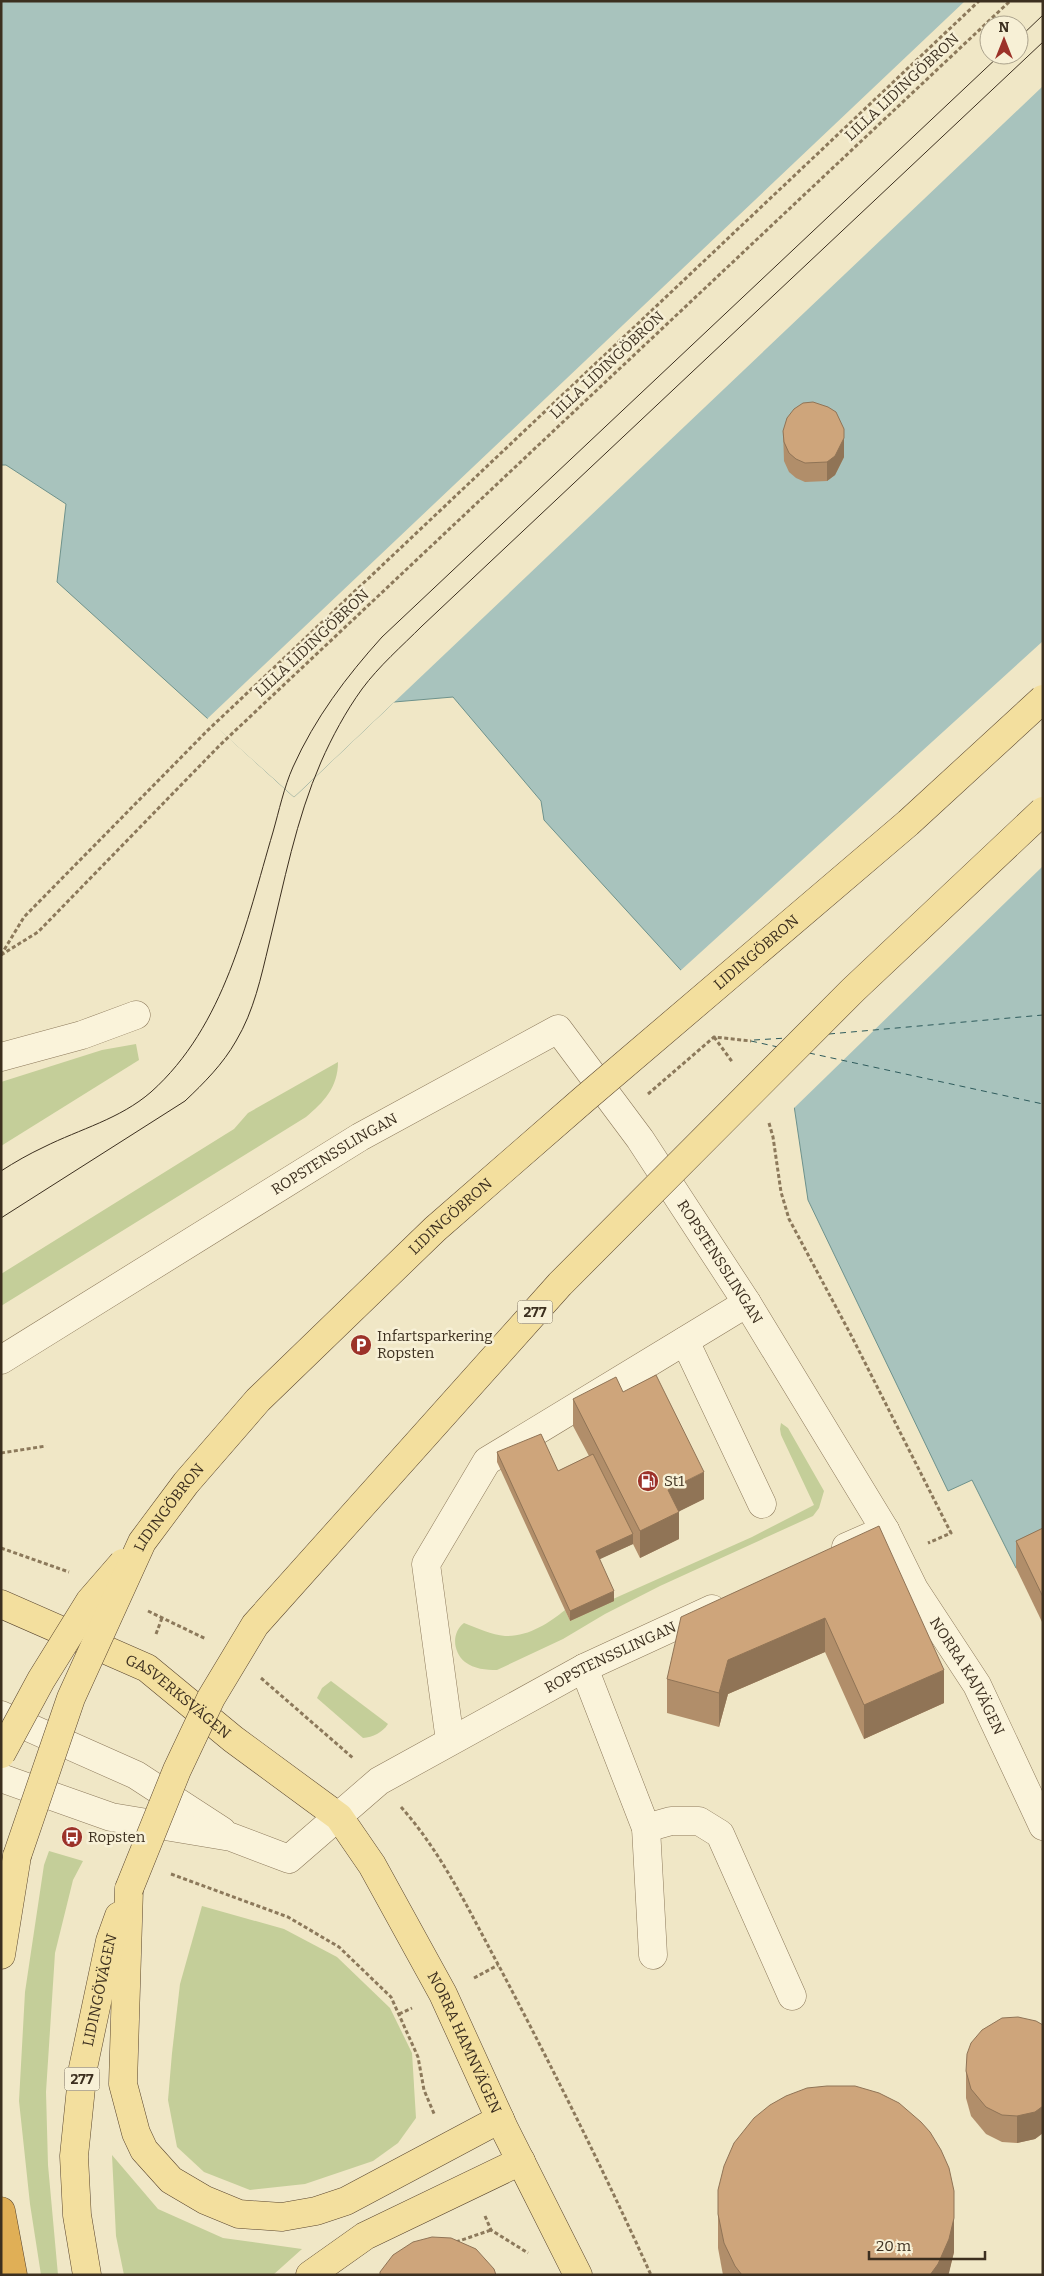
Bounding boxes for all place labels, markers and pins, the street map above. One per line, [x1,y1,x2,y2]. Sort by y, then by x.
place label: Infartsparkering Ropsten [377,1327,493,1362]
parking icon: Infartsparkering Ropsten [349,1333,373,1357]
fuel station icon: St1 [636,1469,660,1493]
place label: St1 [664,1472,684,1490]
bus stop icon: Ropsten [60,1825,84,1849]
place label: Ropsten [88,1828,146,1846]

